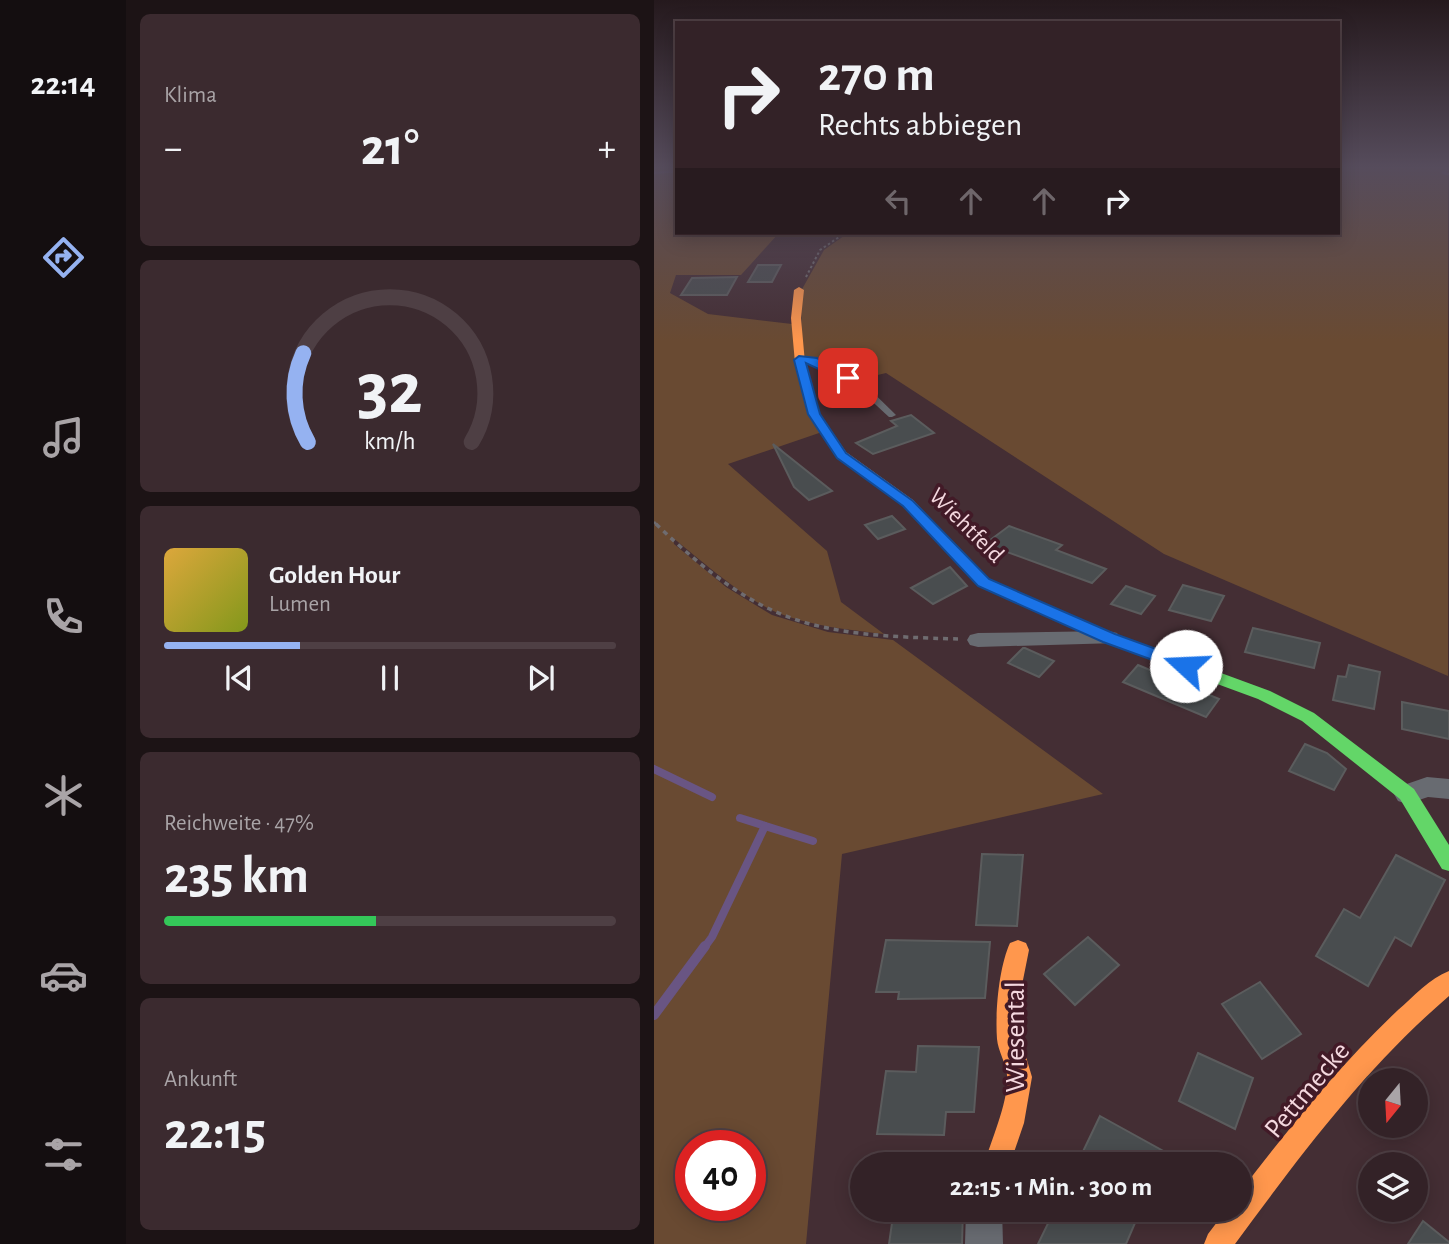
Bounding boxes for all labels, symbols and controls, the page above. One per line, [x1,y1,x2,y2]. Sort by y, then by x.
icon: right [703,49,794,140]
text: 270 m [818,51,935,100]
text: 22:14 [30,68,96,100]
text: Klima [164,84,217,107]
text: Rechts abbiegen [818,109,1022,141]
text: 21° [361,122,419,174]
text: − [164,130,182,168]
text: + [598,130,616,168]
icon: left [879,182,917,220]
icon: ahead [952,182,990,220]
icon: ahead [1025,182,1063,220]
icon: right [1098,182,1136,220]
icon: directions [39,233,88,282]
pin [818,348,878,408]
text: 32 [357,354,423,427]
icon: arrive [829,359,867,397]
icon: music [39,413,88,462]
text: km/h [364,429,416,454]
street label: Wiehtfeld [924,484,1008,568]
text: Golden Hour [269,562,400,588]
icon: phone [39,592,88,641]
text: Lumen [269,593,331,616]
position arrow [1149,629,1223,703]
icon: previous [220,659,258,697]
icon: pause [371,659,409,697]
icon: next [522,659,560,697]
icon: climate [39,771,88,820]
text: Reichweite · 47% [164,812,314,835]
text: 235 km [164,850,309,902]
icon: car [39,951,88,1000]
street label: Wiesental [1002,981,1030,1093]
street label: Pettmecke [1260,1037,1355,1144]
text: Ankunft [164,1068,237,1091]
north arrow [1358,1068,1428,1138]
map controls [1358,1068,1428,1222]
text: 22:15 [164,1106,266,1158]
icon: filters [39,1130,88,1179]
speed limit sign: 40 [675,1130,766,1221]
button: layers [1358,1152,1428,1222]
text: 22:15 · 1 Min. · 300 m [950,1174,1152,1200]

